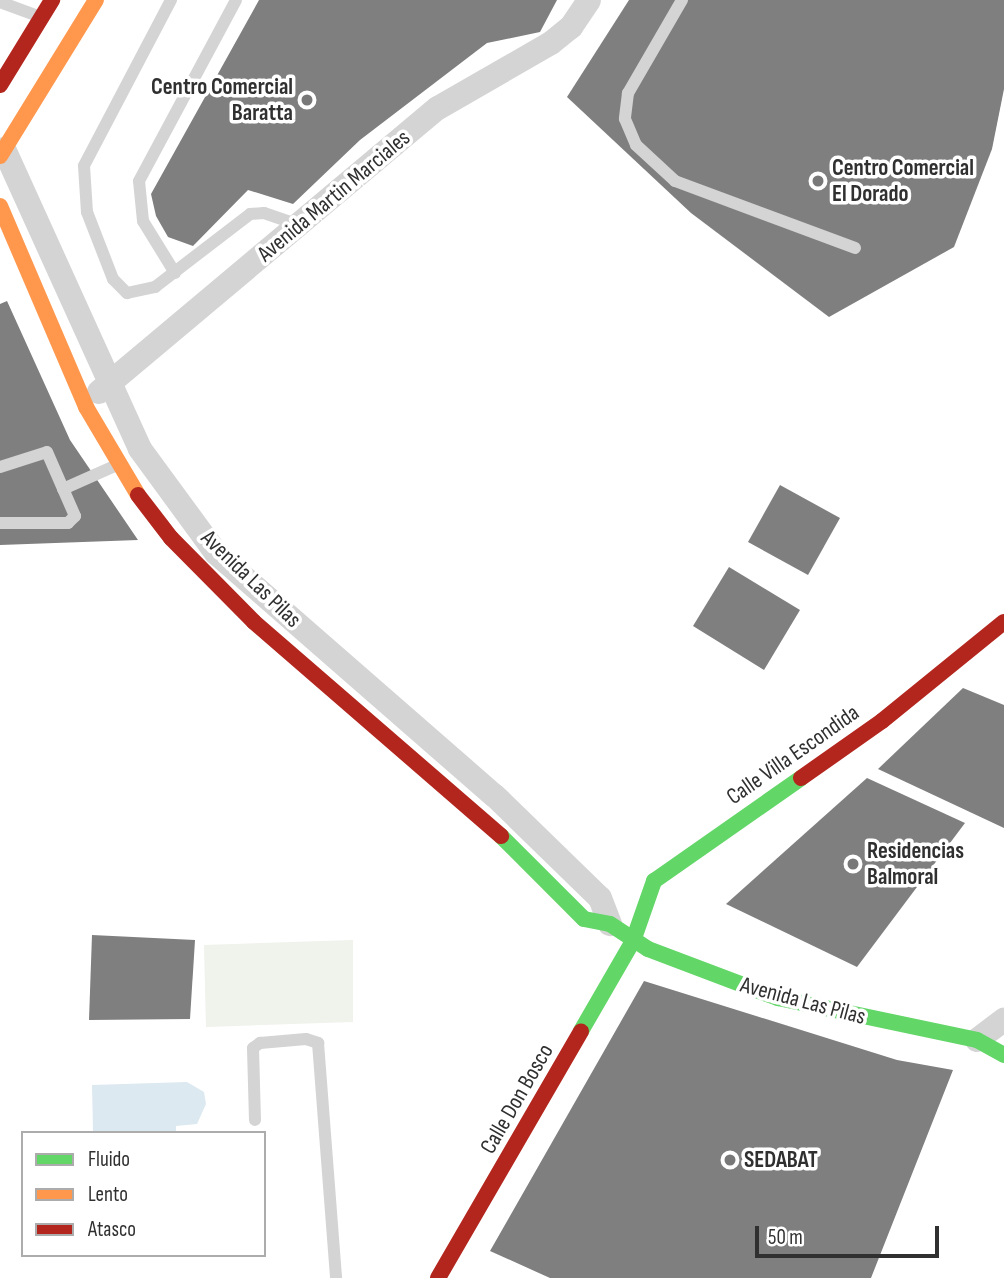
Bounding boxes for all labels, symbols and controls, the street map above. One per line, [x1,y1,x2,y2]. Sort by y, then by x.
place label: Centro Comercial Baratta [151,73,293,127]
marker: Centro Comercial Baratta [299,92,315,108]
street label: Avenida Martin Marciales [252,124,416,268]
place label: Centro Comercial El Dorado [832,154,974,208]
marker: Centro Comercial El Dorado [810,173,826,189]
street label: Avenida Las Pilas [195,524,307,634]
street label: Calle Villa Escondida [721,699,865,811]
place label: Residencias Balmoral [867,837,964,891]
marker: Residencias Balmoral [845,856,861,872]
street label: Avenida Las Pilas [737,971,869,1031]
street label: Calle Don Bosco [475,1039,559,1159]
legend [21,1131,266,1257]
place label: SEDABAT [744,1146,818,1174]
text: Fluido [88,1147,130,1172]
marker: SEDABAT [722,1152,738,1168]
text: Lento [88,1182,128,1207]
scale bar [759,1212,943,1256]
text: Atasco [88,1217,136,1242]
text: 50 m [768,1225,803,1250]

